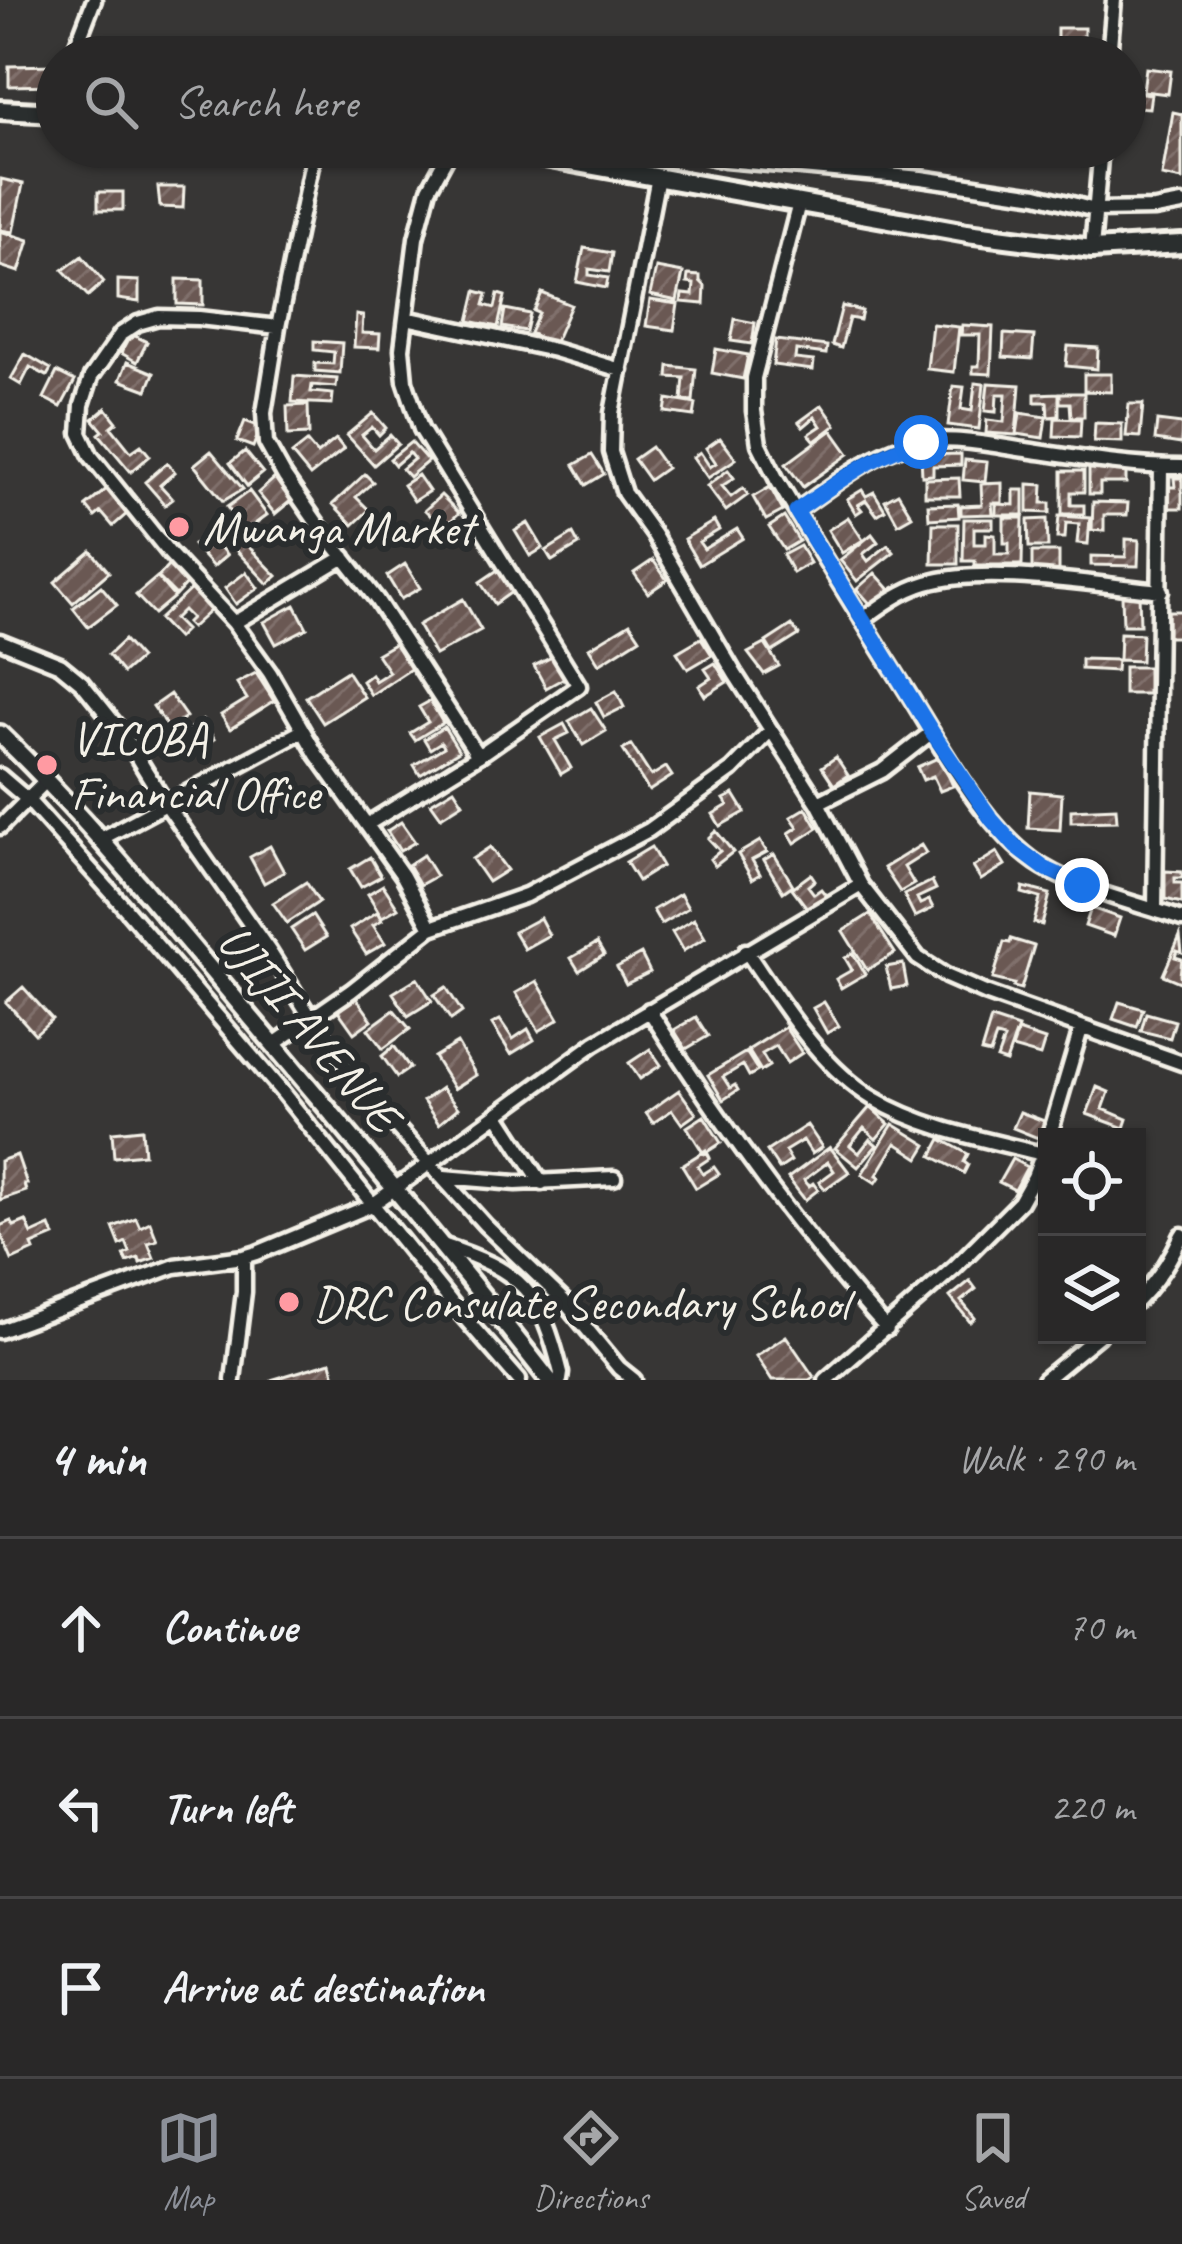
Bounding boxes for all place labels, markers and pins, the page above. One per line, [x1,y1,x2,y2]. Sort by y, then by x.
place label: Mwanga Market [203,498,479,558]
marker: Mwanga Market [166,514,192,540]
place label: VICOBA Financial Office [71,708,323,823]
marker: VICOBA Financial Office [34,752,60,778]
place label: DRC Consulate Secondary School [313,1273,856,1333]
marker: DRC Consulate Secondary School [276,1289,302,1315]

